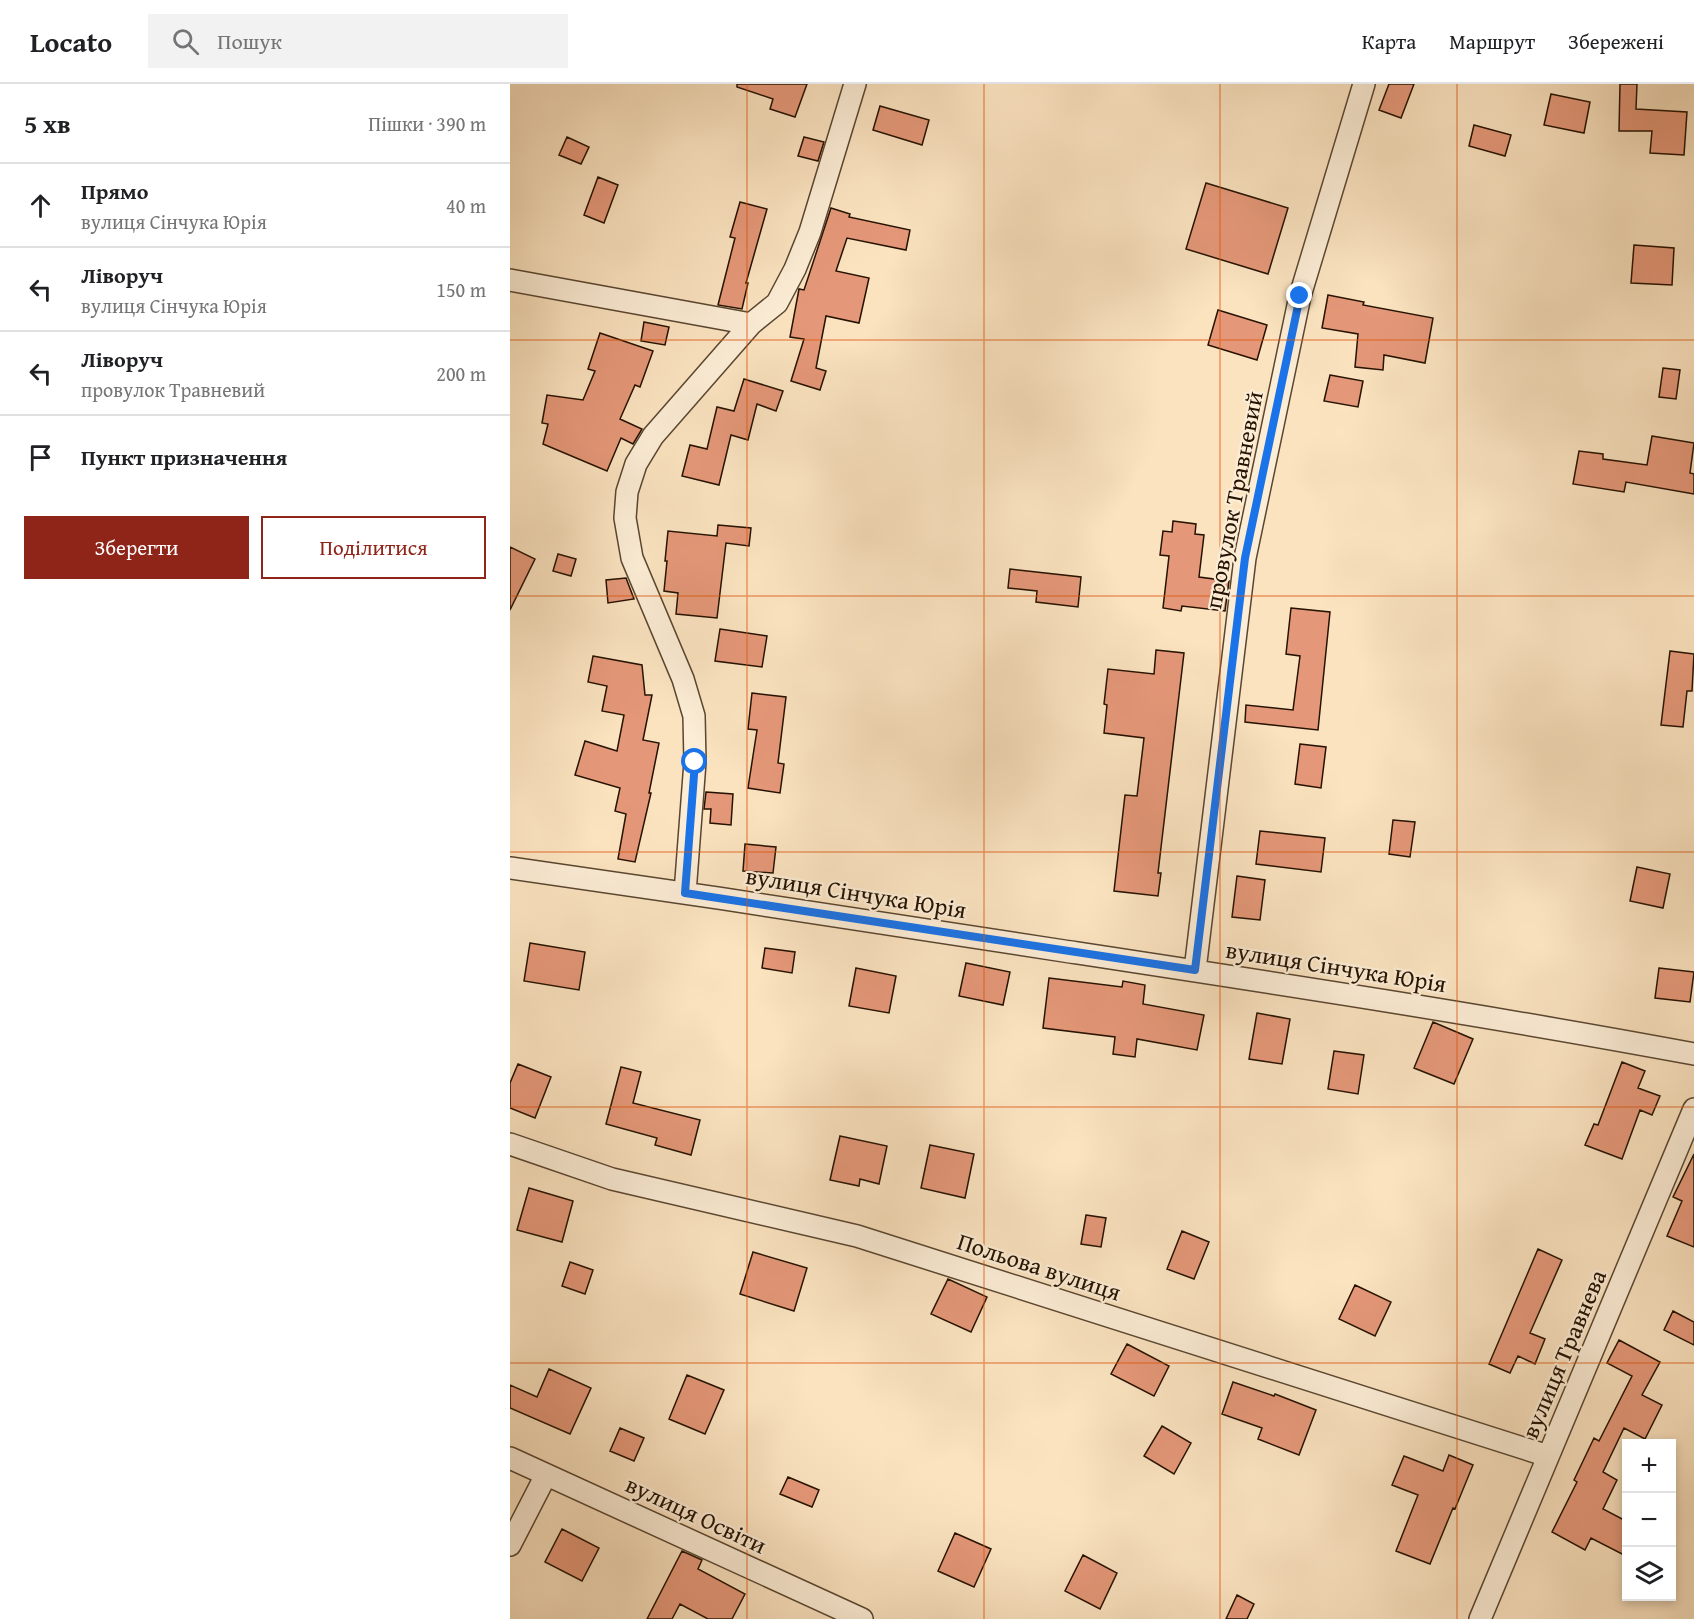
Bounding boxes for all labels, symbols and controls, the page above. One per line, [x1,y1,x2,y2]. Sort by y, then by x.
search box [148,14,568,68]
text: Locato [30,21,112,62]
icon: search [169,25,202,58]
text: Пошук [217,25,282,57]
text: Карта [1362,26,1416,57]
text: Маршрут [1449,26,1535,57]
text: Збережені [1568,26,1664,57]
text: 5 хв [24,104,71,143]
text: Пішки · 390 m [368,109,486,138]
text: Прямо [81,175,148,207]
icon: ahead [24,189,57,222]
text: 40 m [446,191,486,220]
text: вулиця Сінчука Юрія [81,207,267,236]
text: Ліворуч [81,259,163,291]
icon: left [24,273,57,306]
text: 150 m [436,275,486,304]
route end [1286,282,1312,308]
text: вулиця Сінчука Юрія [81,291,267,320]
text: Ліворуч [81,343,163,375]
icon: left [24,357,57,390]
text: 200 m [436,359,486,388]
text: провулок Травневий [81,375,265,404]
street label: провулок Травневий [1195,388,1272,612]
icon: arrive [24,441,57,474]
text: Пункт призначення [81,441,287,473]
button: Зберегти [24,516,249,579]
button: Поділитися [261,516,486,579]
route start [681,748,707,774]
street label: вулиця Сінчука Юрія [743,858,969,927]
street label: вулиця Сінчука Юрія [1223,932,1449,1001]
street label: Польова вулиця [953,1224,1125,1309]
street label: вулиця Травнева [1512,1263,1615,1444]
map controls [1622,1439,1676,1601]
button: + [1622,1439,1676,1493]
street label: вулиця Освіти [620,1467,772,1563]
button: − [1622,1493,1676,1547]
button: layers [1622,1547,1676,1601]

